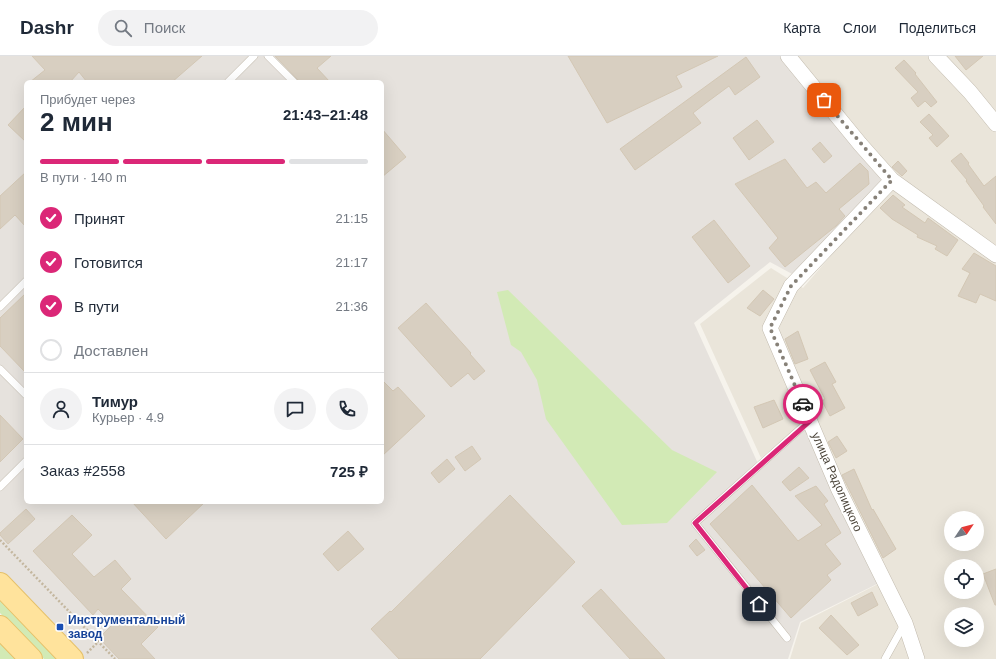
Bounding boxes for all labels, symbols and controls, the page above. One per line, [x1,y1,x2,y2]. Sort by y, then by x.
search box [98,10,378,46]
text: Dashr [20,17,74,38]
icon: search [112,17,134,39]
text: Поиск [144,19,185,36]
text: Карта [783,20,821,36]
text: Слои [843,20,877,36]
text: Поделиться [899,20,976,36]
pin [807,83,841,117]
icon: bag [813,89,835,111]
text: Прибудет через [40,92,135,107]
text: 21:43–21:48 [283,106,368,123]
text: 2 мин [40,107,113,137]
text: В пути · 140 m [40,170,127,185]
icon: check [40,207,62,229]
text: Принят [74,210,125,227]
text: 21:15 [335,211,368,226]
icon: check [40,251,62,273]
text: Готовится [74,254,143,271]
text: 21:17 [335,255,368,270]
icon: check [40,295,62,317]
text: В пути [74,298,119,315]
text: 21:36 [335,299,368,314]
text: Доставлен [74,342,148,359]
courier [783,384,823,424]
button: person [40,388,82,430]
button: chat [274,388,316,430]
button: phone [326,388,368,430]
text: Тимур [92,393,138,410]
icon: car [792,393,814,415]
text: Курьер · 4.9 [92,410,164,425]
street label: улица Радолицкого [809,430,865,534]
text: Заказ #2558 [40,462,125,479]
text: 725 ₽ [330,463,368,480]
north arrow [944,511,984,551]
map controls [944,511,984,647]
button: locate [944,559,984,599]
pin [742,587,776,621]
icon: home [748,593,770,615]
button: layers [944,607,984,647]
place label: Инструментальный завод [68,613,185,641]
marker: Инструментальный завод [55,622,65,632]

